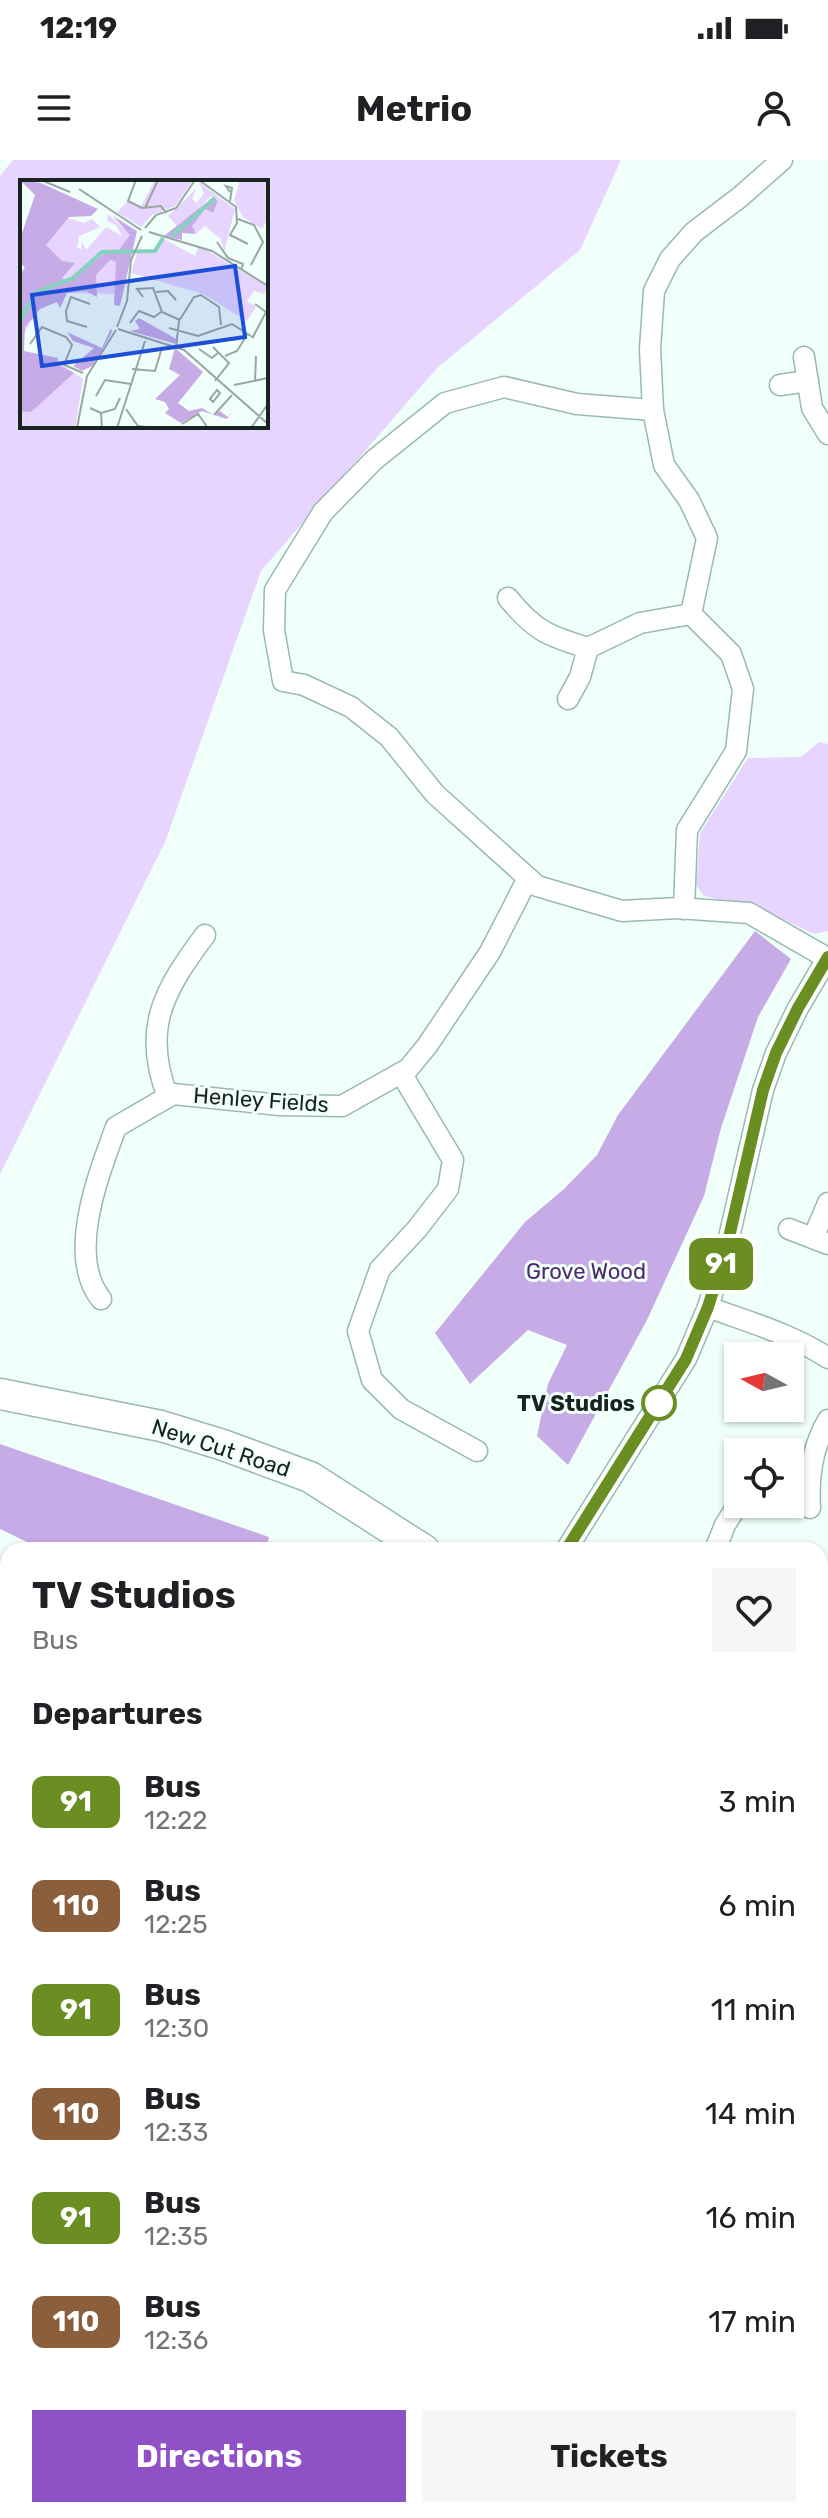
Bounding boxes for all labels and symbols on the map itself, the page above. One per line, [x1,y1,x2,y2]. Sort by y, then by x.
inset map [20,180,268,428]
street label: Henley Fields [192,1082,330,1118]
line badge: 91 [685,1238,757,1290]
park label: Grove Wood [526,1258,646,1285]
north arrow [724,1342,804,1422]
marker: TV Studios [642,1386,676,1420]
place label: TV Studios [517,1390,635,1417]
street label: New Cut Road [148,1413,294,1483]

